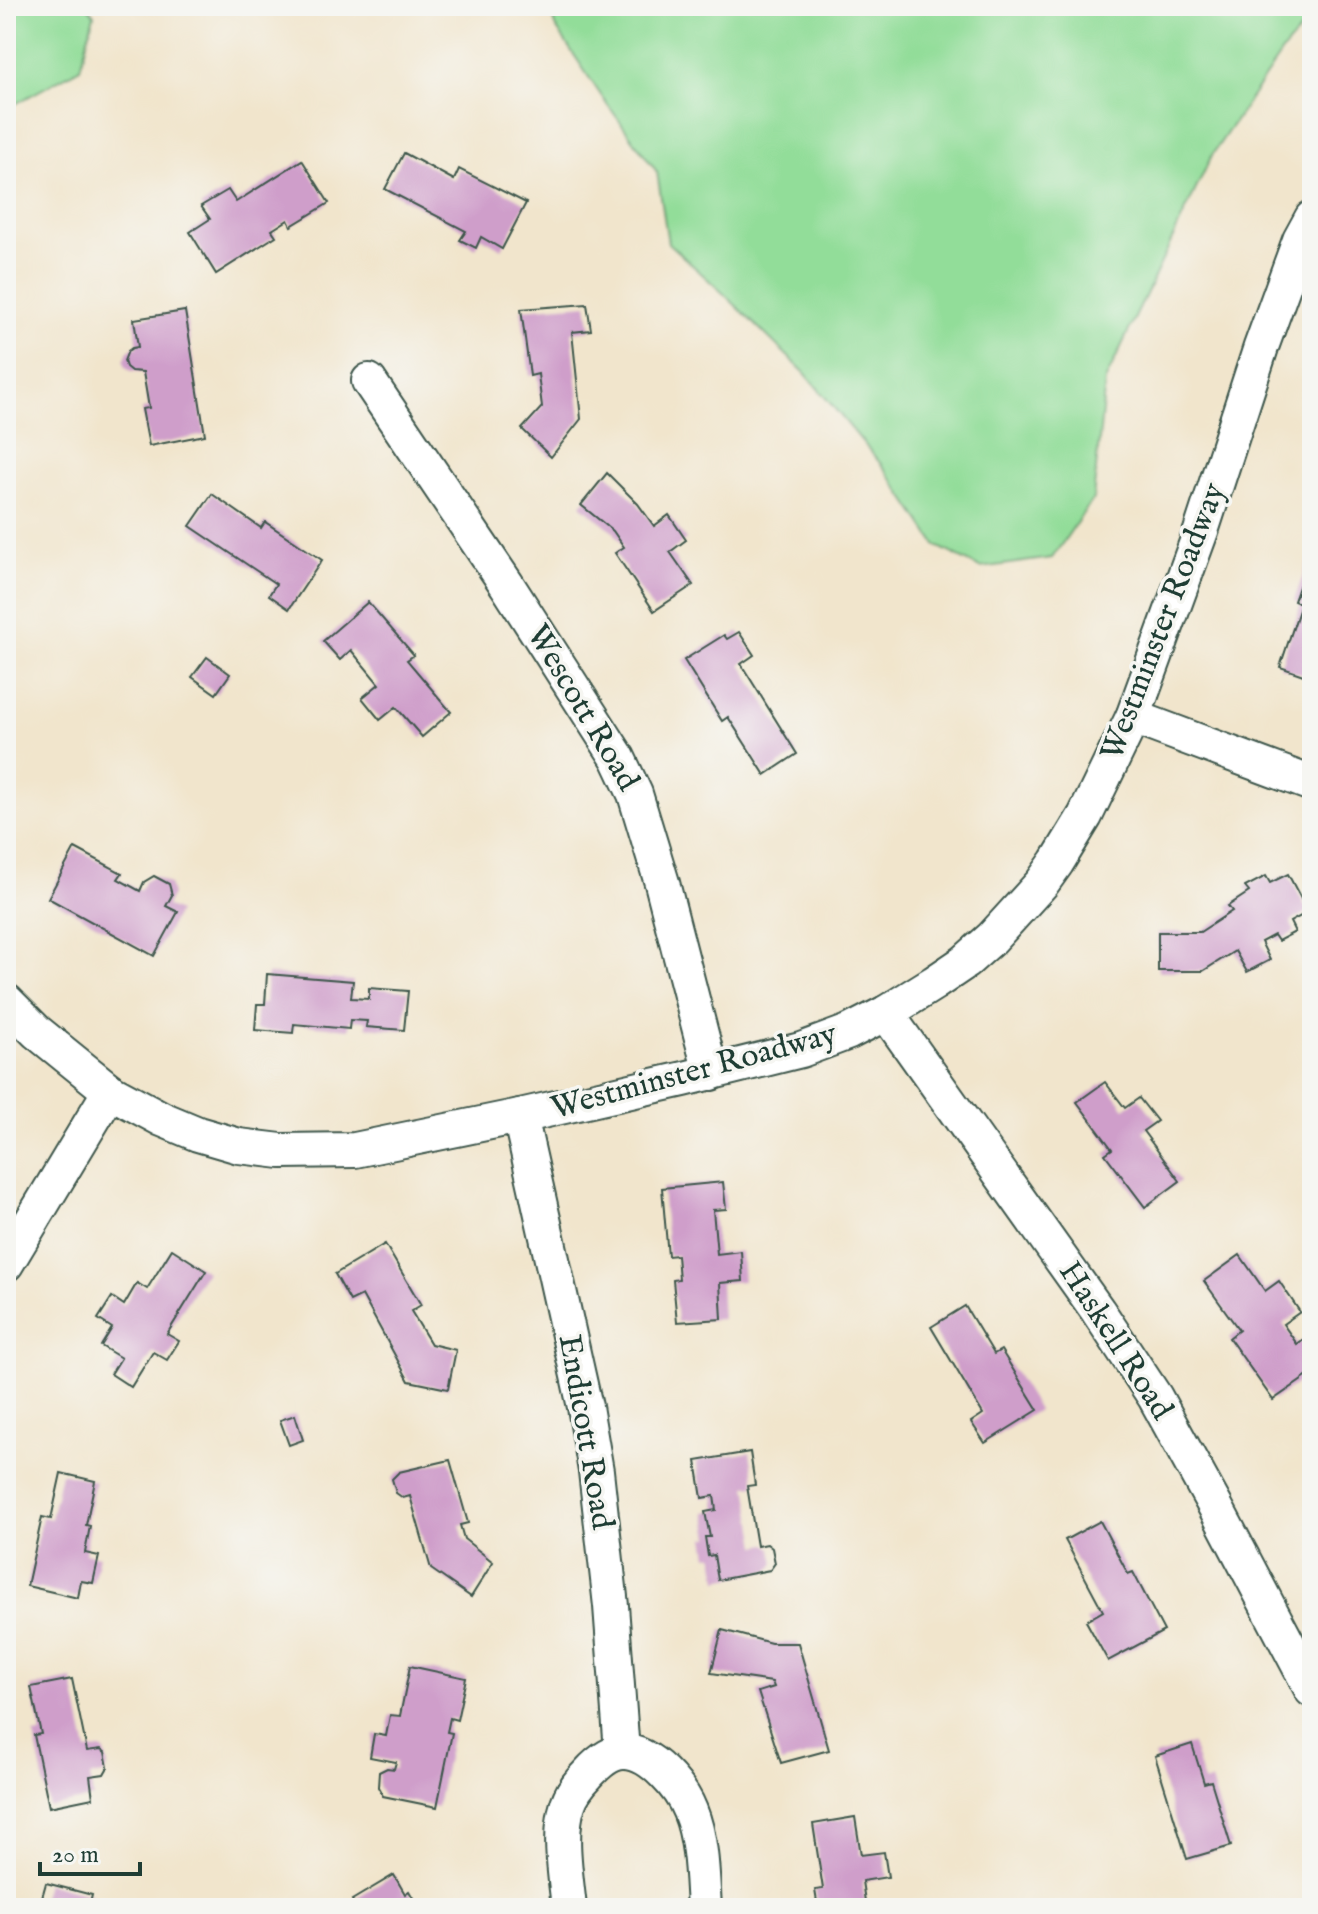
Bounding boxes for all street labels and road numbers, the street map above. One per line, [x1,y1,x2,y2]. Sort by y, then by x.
street label: Westminster Roadway [1092,477,1236,767]
street label: Wescott Road [516,617,648,800]
street label: Westminster Roadway [547,1014,842,1130]
street label: Haskell Road [1049,1254,1182,1429]
street label: Endicott Road [548,1331,622,1533]

